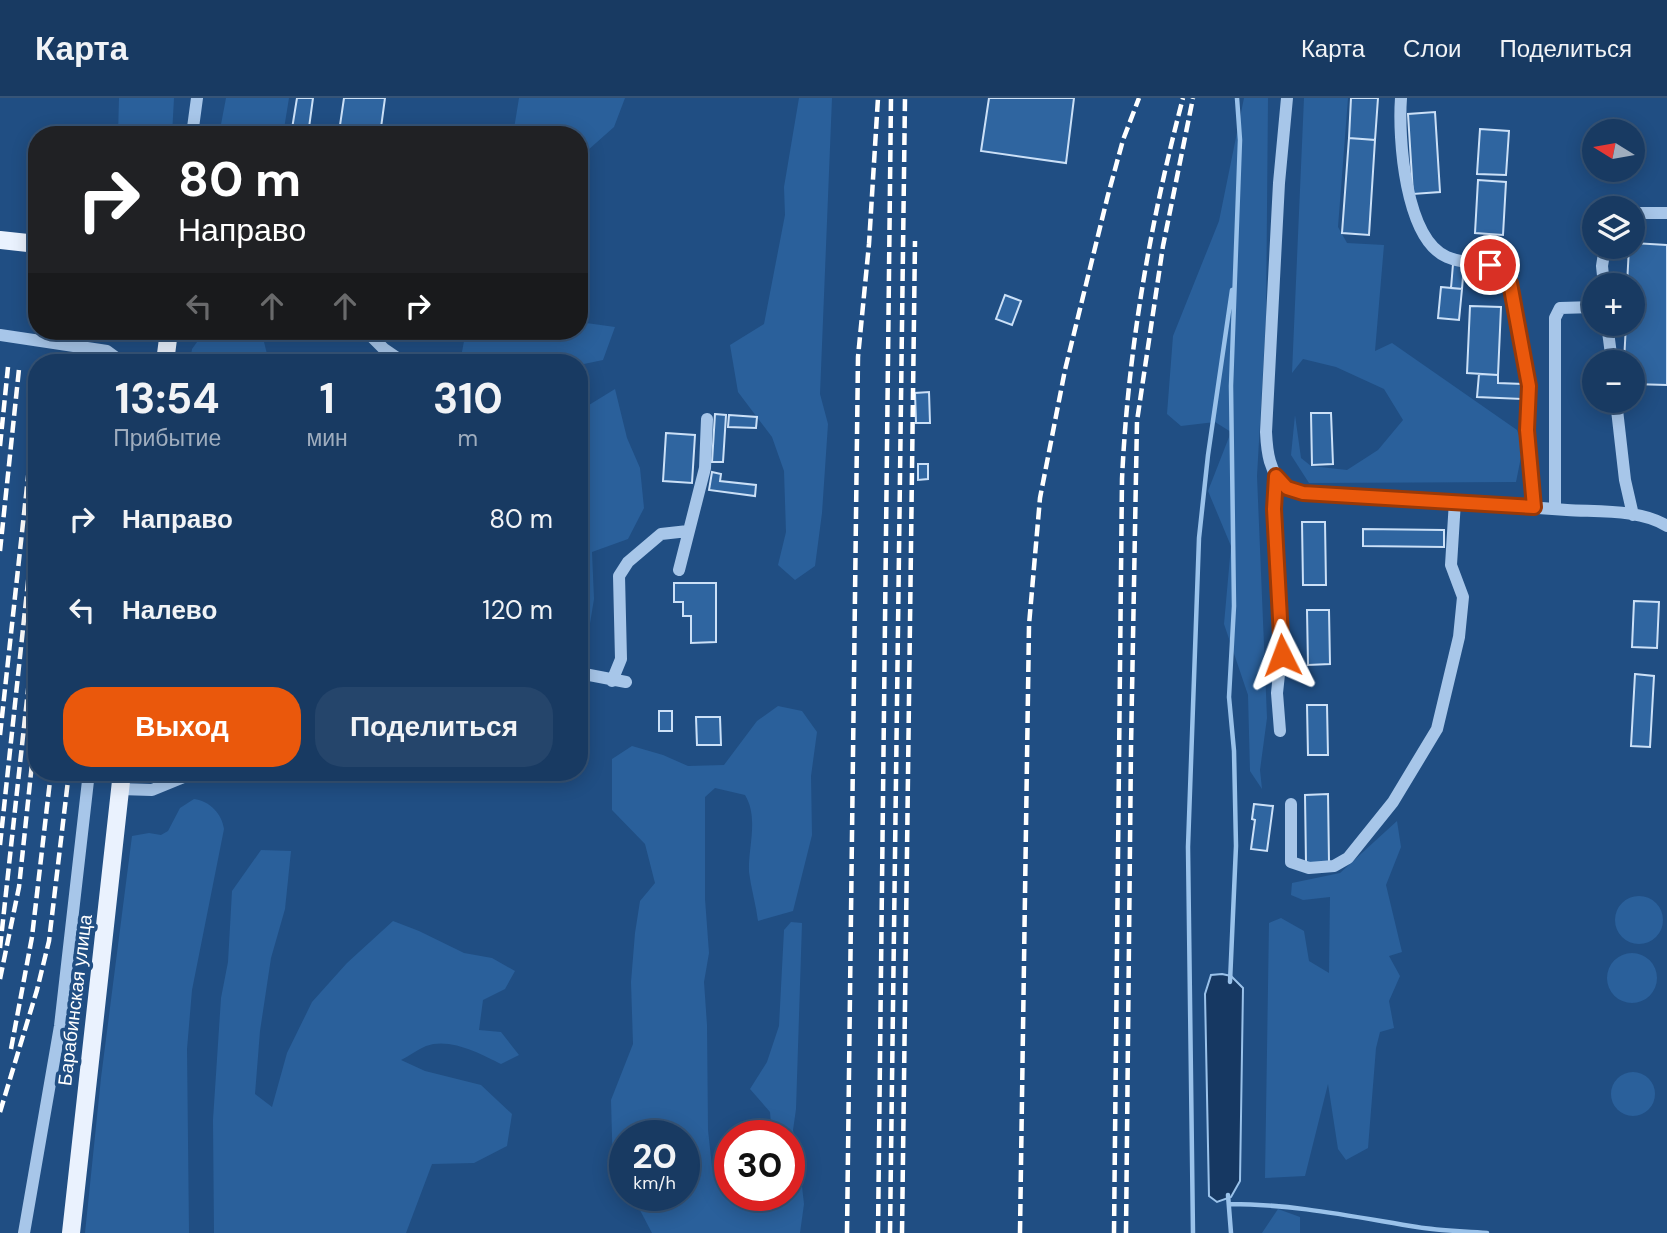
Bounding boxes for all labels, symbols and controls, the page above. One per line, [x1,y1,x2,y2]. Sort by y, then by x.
text: Карта [35,27,128,70]
text: Карта [1301,33,1365,64]
text: Слои [1403,33,1461,64]
text: Поделиться [1499,33,1632,64]
north arrow [1582,119,1645,182]
map controls [1582,119,1645,413]
text: 80 m [178,147,301,211]
icon: right [63,154,154,245]
button: layers [1582,196,1645,259]
text: Направо [178,209,306,251]
pin [1460,235,1520,295]
icon: arrive [1471,246,1509,284]
button: + [1582,273,1645,336]
icon: left [180,287,218,325]
icon: ahead [253,287,291,325]
icon: ahead [326,287,364,325]
icon: right [399,287,437,325]
button: − [1582,350,1645,413]
text: 13:54 [115,371,220,426]
text: 1 [319,371,335,426]
text: 310 [433,371,503,426]
text: Прибытие [113,423,221,453]
text: мин [306,423,348,453]
text: m [458,423,478,453]
icon: right [63,500,101,538]
text: Направо [122,502,233,536]
text: 80 m [489,502,553,536]
icon: left [63,591,101,629]
text: Налево [122,593,217,627]
text: 120 m [482,593,553,627]
position arrow [1245,618,1319,692]
button: Выход [63,687,301,767]
button: Поделиться [315,687,553,767]
street label: Барабинская улица [52,912,98,1087]
speed limit sign: 30 [714,1120,805,1211]
text: 20 [632,1133,677,1179]
text: km/h [633,1171,676,1195]

